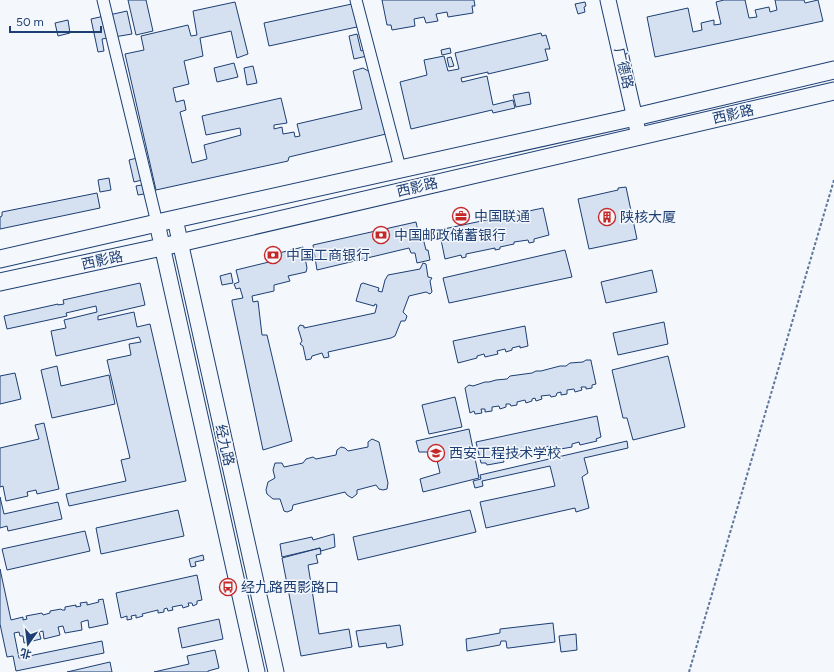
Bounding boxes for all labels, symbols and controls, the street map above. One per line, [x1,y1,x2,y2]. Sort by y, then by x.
scale bar [10,8,101,34]
text: 50 m [16,15,44,29]
street label: 广德路 [611,46,637,90]
street label: 西影路 [711,101,755,127]
street label: 西影路 [395,174,439,200]
office icon: 中国联通 [451,206,471,226]
building icon: 陕核大厦 [597,207,617,227]
place label: 中国联通 [474,208,530,225]
place label: 陕核大厦 [620,209,676,226]
bank icon: 中国邮政储蓄银行 [371,225,391,245]
place label: 中国邮政储蓄银行 [394,227,506,244]
bank icon: 中国工商银行 [263,245,283,265]
place label: 中国工商银行 [286,247,370,264]
street label: 西影路 [80,248,124,273]
street label: 经九路 [212,423,238,467]
school or university icon: 西安工程技术学校 [426,443,446,463]
place label: 西安工程技术学校 [449,445,561,462]
bus stop icon: 经九路西影路口 [218,577,238,597]
place label: 经九路西影路口 [241,579,339,596]
north arrow [8,624,48,664]
text: 北 [19,646,33,661]

